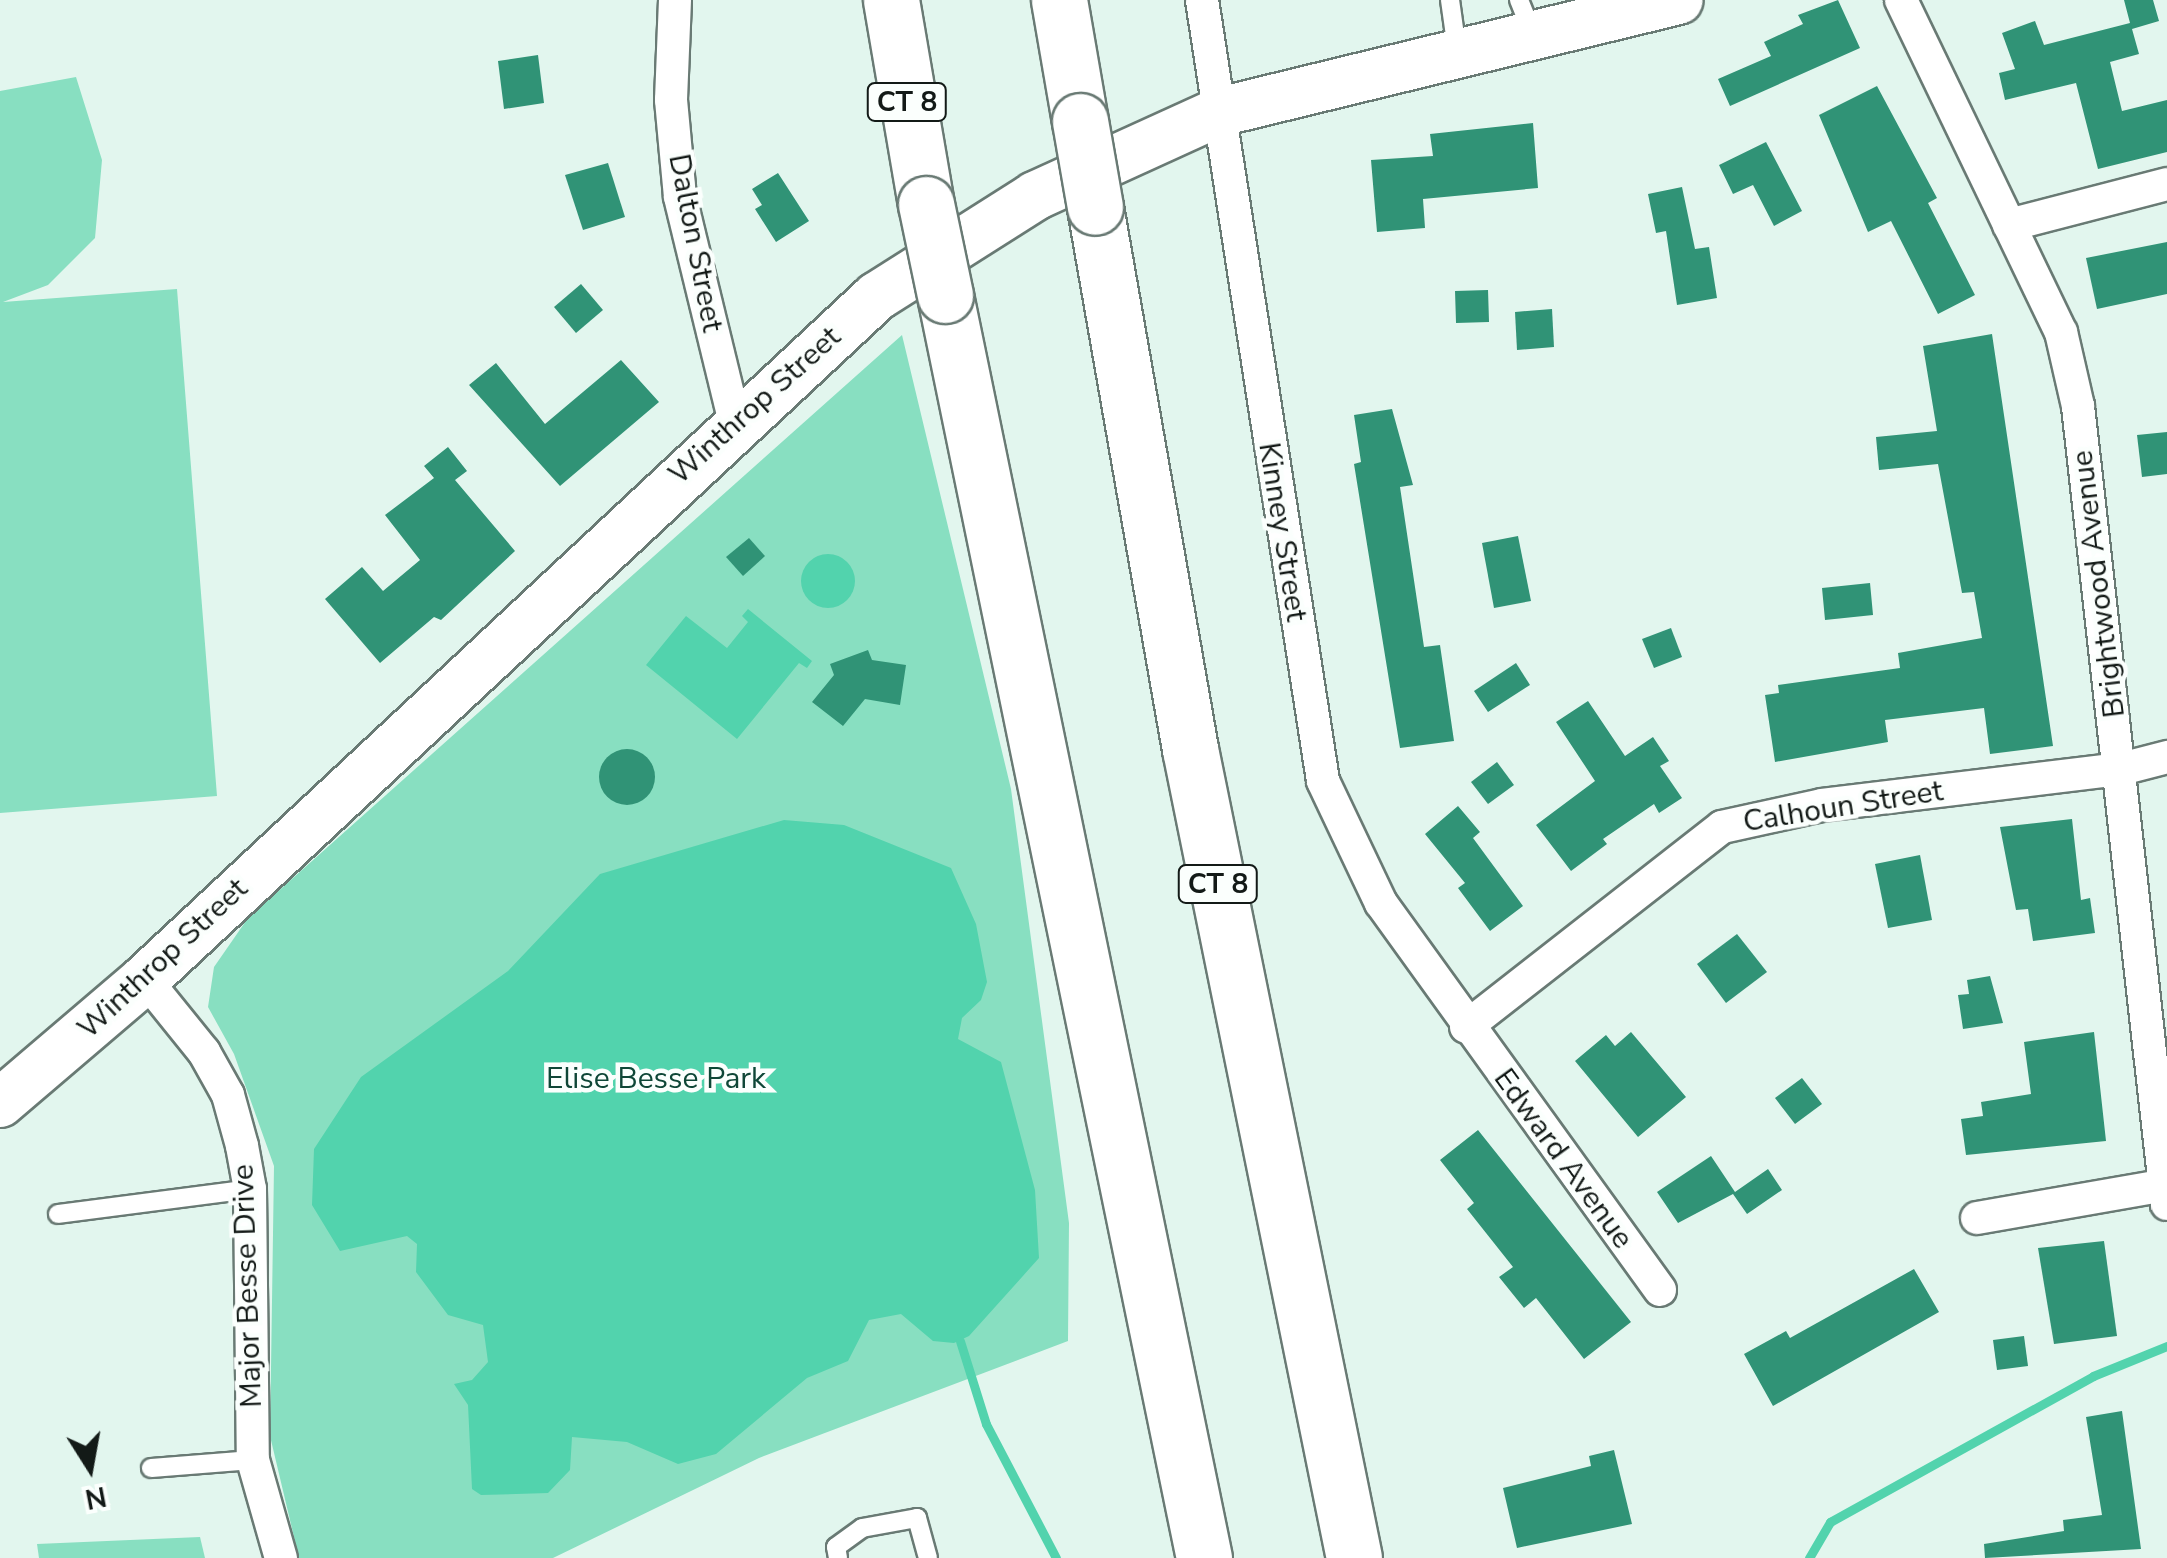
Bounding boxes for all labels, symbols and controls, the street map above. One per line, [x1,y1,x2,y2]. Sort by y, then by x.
road number: CT 8 [864,79,950,125]
street label: Dalton Street [660,151,730,335]
street label: Winthrop Street [662,319,848,493]
street label: Kinney Street [1250,440,1314,624]
street label: Brightwood Avenue [2065,448,2133,720]
street label: Calhoun Street [1741,773,1945,841]
road number: CT 8 [1176,861,1260,907]
street label: Winthrop Street [71,871,255,1047]
park label: Elise Besse Park [546,1061,766,1097]
street label: Edward Avenue [1486,1062,1640,1256]
street label: Major Besse Drive [226,1164,270,1408]
north arrow [40,1418,140,1518]
text: N [82,1477,110,1518]

